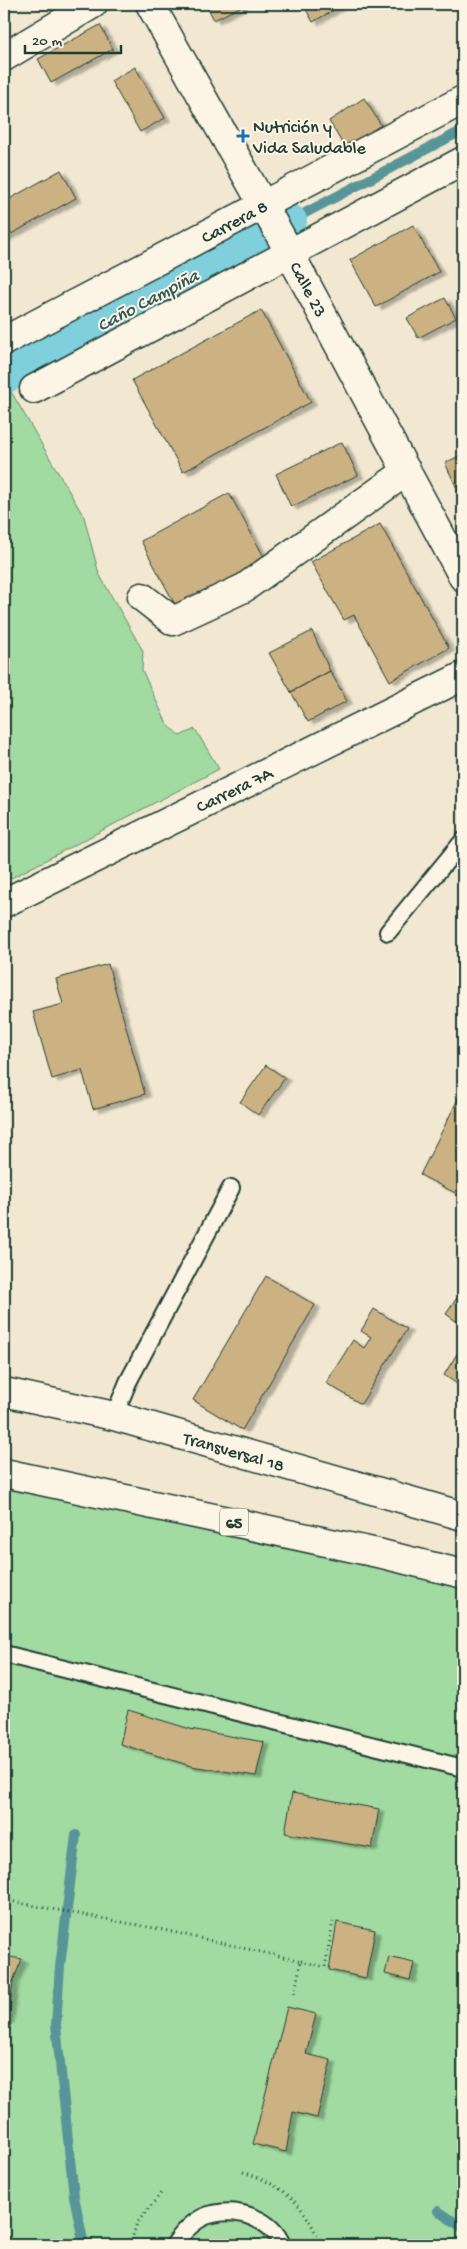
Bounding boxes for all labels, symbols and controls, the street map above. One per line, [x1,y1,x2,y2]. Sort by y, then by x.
scale bar [25,22,121,54]
text: 20 m [32,33,62,51]
place label: Nutrición y Vida Saludable [252,118,366,160]
marker: Nutrición y Vida Saludable [237,130,249,142]
street label: Carrera 8 [198,197,272,249]
street label: Calle 23 [284,259,330,321]
water label: Caño Campiña [94,265,205,338]
street label: Carrera 7A [193,763,278,819]
street label: Transversal 18 [179,1429,286,1478]
road number: 65 [220,1508,248,1535]

